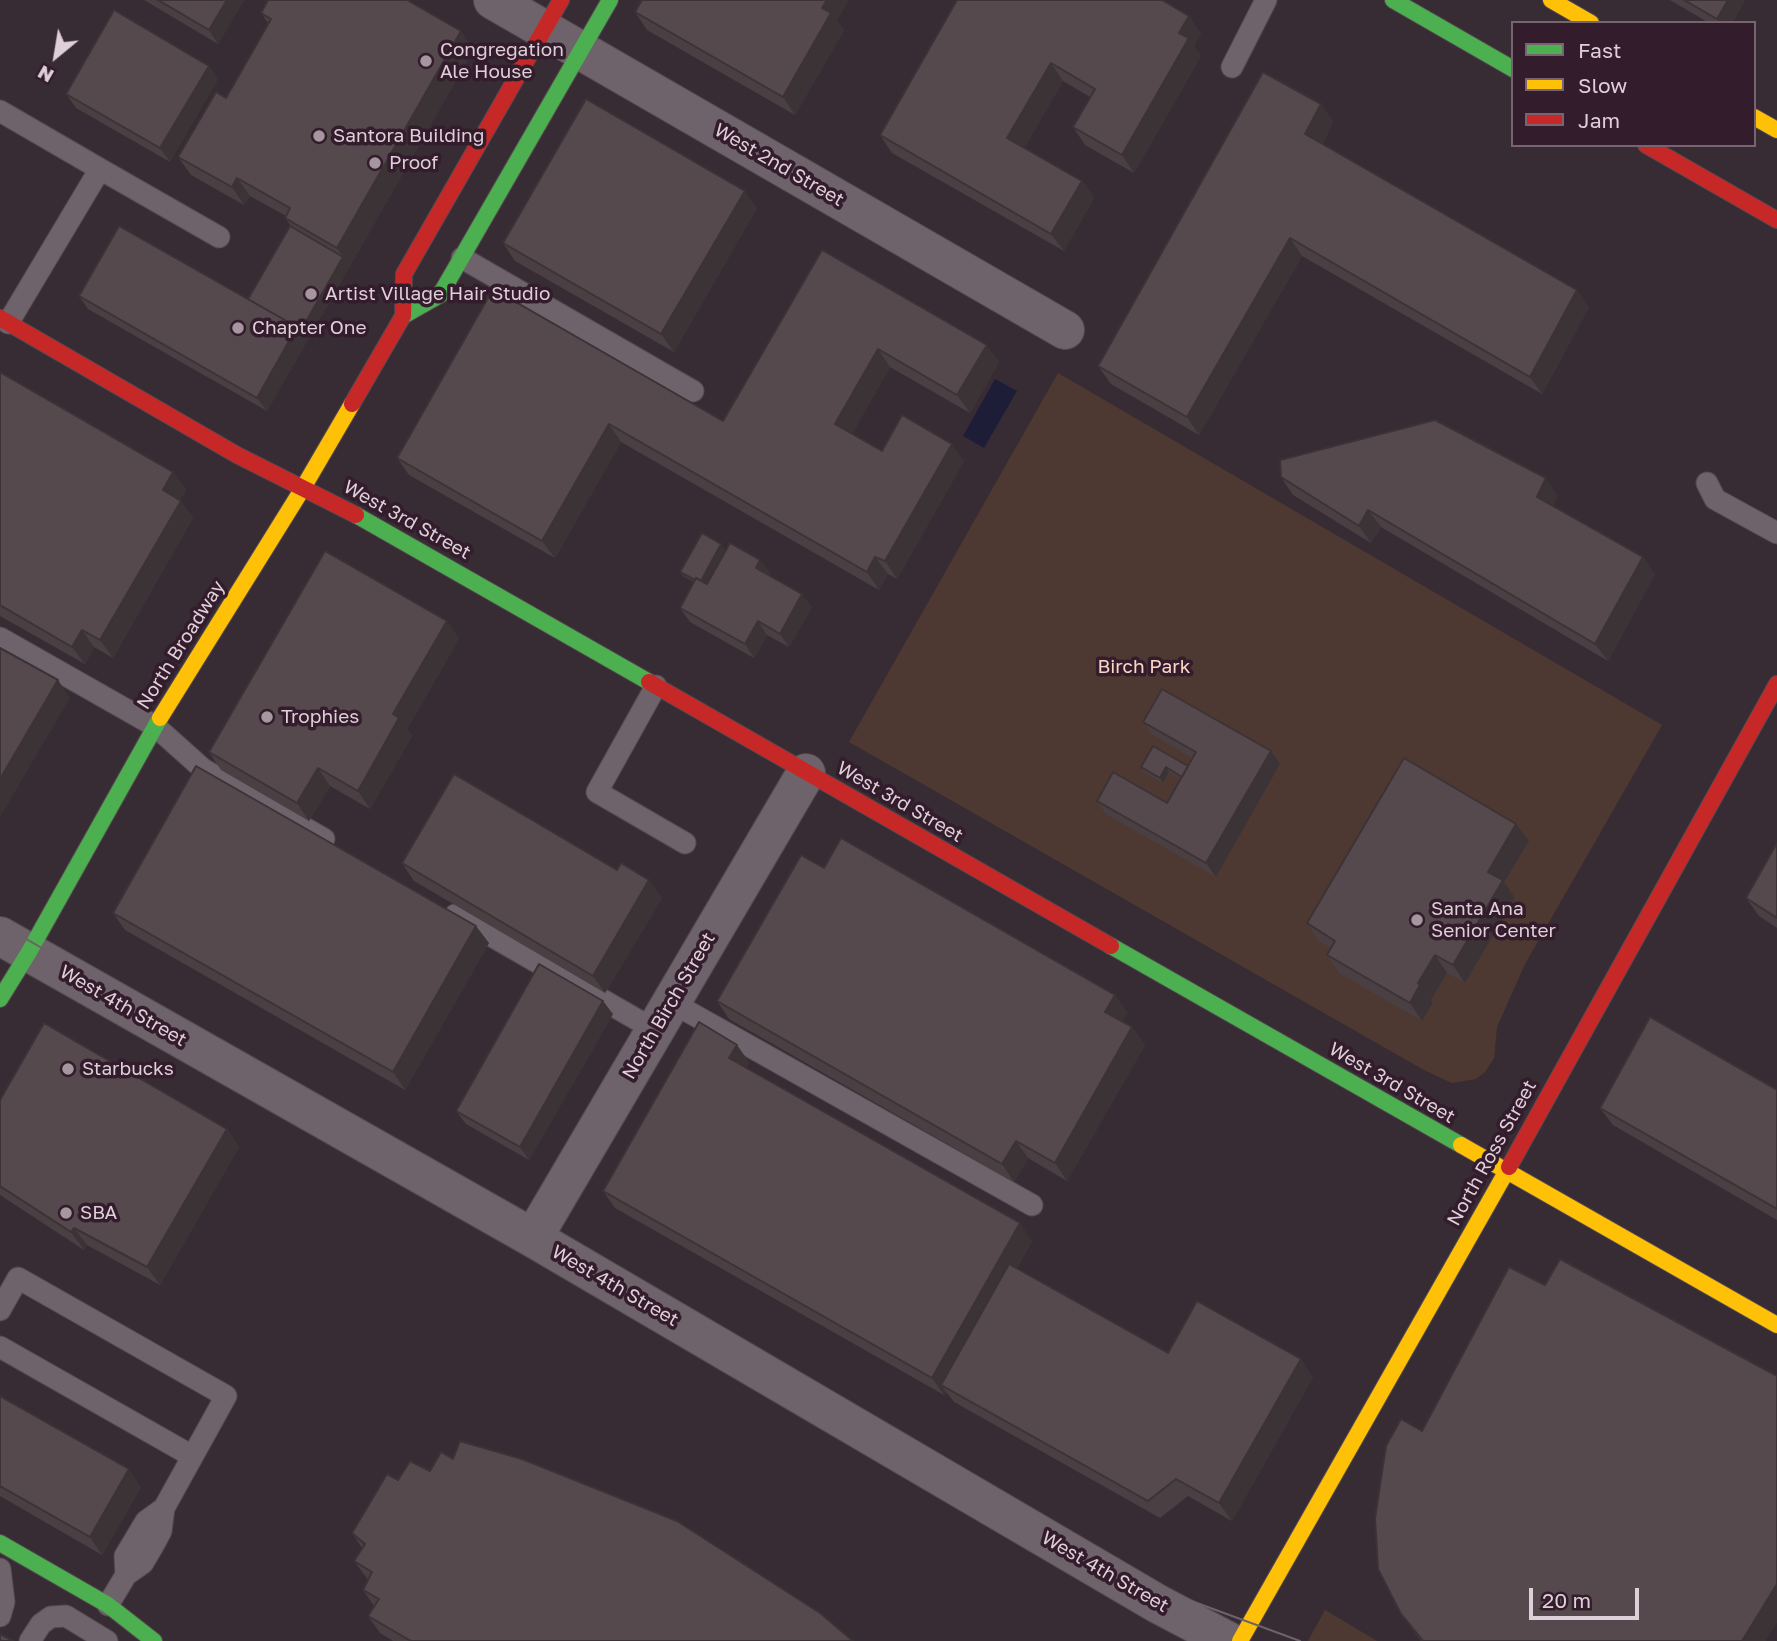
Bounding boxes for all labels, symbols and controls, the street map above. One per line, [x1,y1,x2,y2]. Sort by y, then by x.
north arrow [21,21,91,91]
legend [1511,21,1756,147]
text: Fast [1578,37,1621,63]
place label: Congregation Ale House [440,39,564,83]
marker: Congregation Ale House [418,53,434,69]
text: N [33,61,57,88]
text: Slow [1578,72,1627,98]
text: Jam [1578,107,1620,133]
street label: West 2nd Street [710,119,848,211]
place label: Santora Building [333,125,484,147]
marker: Santora Building [311,128,327,144]
place label: Proof [389,152,438,174]
marker: Proof [367,155,383,171]
place label: Artist Village Hair Studio [325,283,550,305]
marker: Artist Village Hair Studio [303,286,319,302]
place label: Chapter One [252,317,367,339]
marker: Chapter One [230,320,246,336]
street label: West 3rd Street [339,476,475,564]
street label: North Broadway [132,576,230,714]
park label: Birch Park [1098,656,1190,678]
place label: Trophies [281,706,359,728]
marker: Trophies [259,709,275,725]
street label: West 3rd Street [833,757,967,847]
place label: Santa Ana Senior Center [1431,898,1556,942]
marker: Santa Ana Senior Center [1409,912,1425,928]
street label: North Birch Street [618,929,720,1083]
street label: West 4th Street [55,960,191,1052]
street label: West 3rd Street [1325,1038,1459,1128]
place label: Starbucks [82,1058,174,1080]
marker: Starbucks [60,1061,76,1077]
street label: North Ross Street [1443,1076,1541,1230]
place label: SBA [80,1202,117,1224]
marker: SBA [58,1205,74,1221]
street label: West 4th Street [547,1240,683,1332]
street label: West 4th Street [1037,1526,1173,1618]
scale bar [1532,1574,1642,1618]
text: 20 m [1542,1587,1591,1613]

